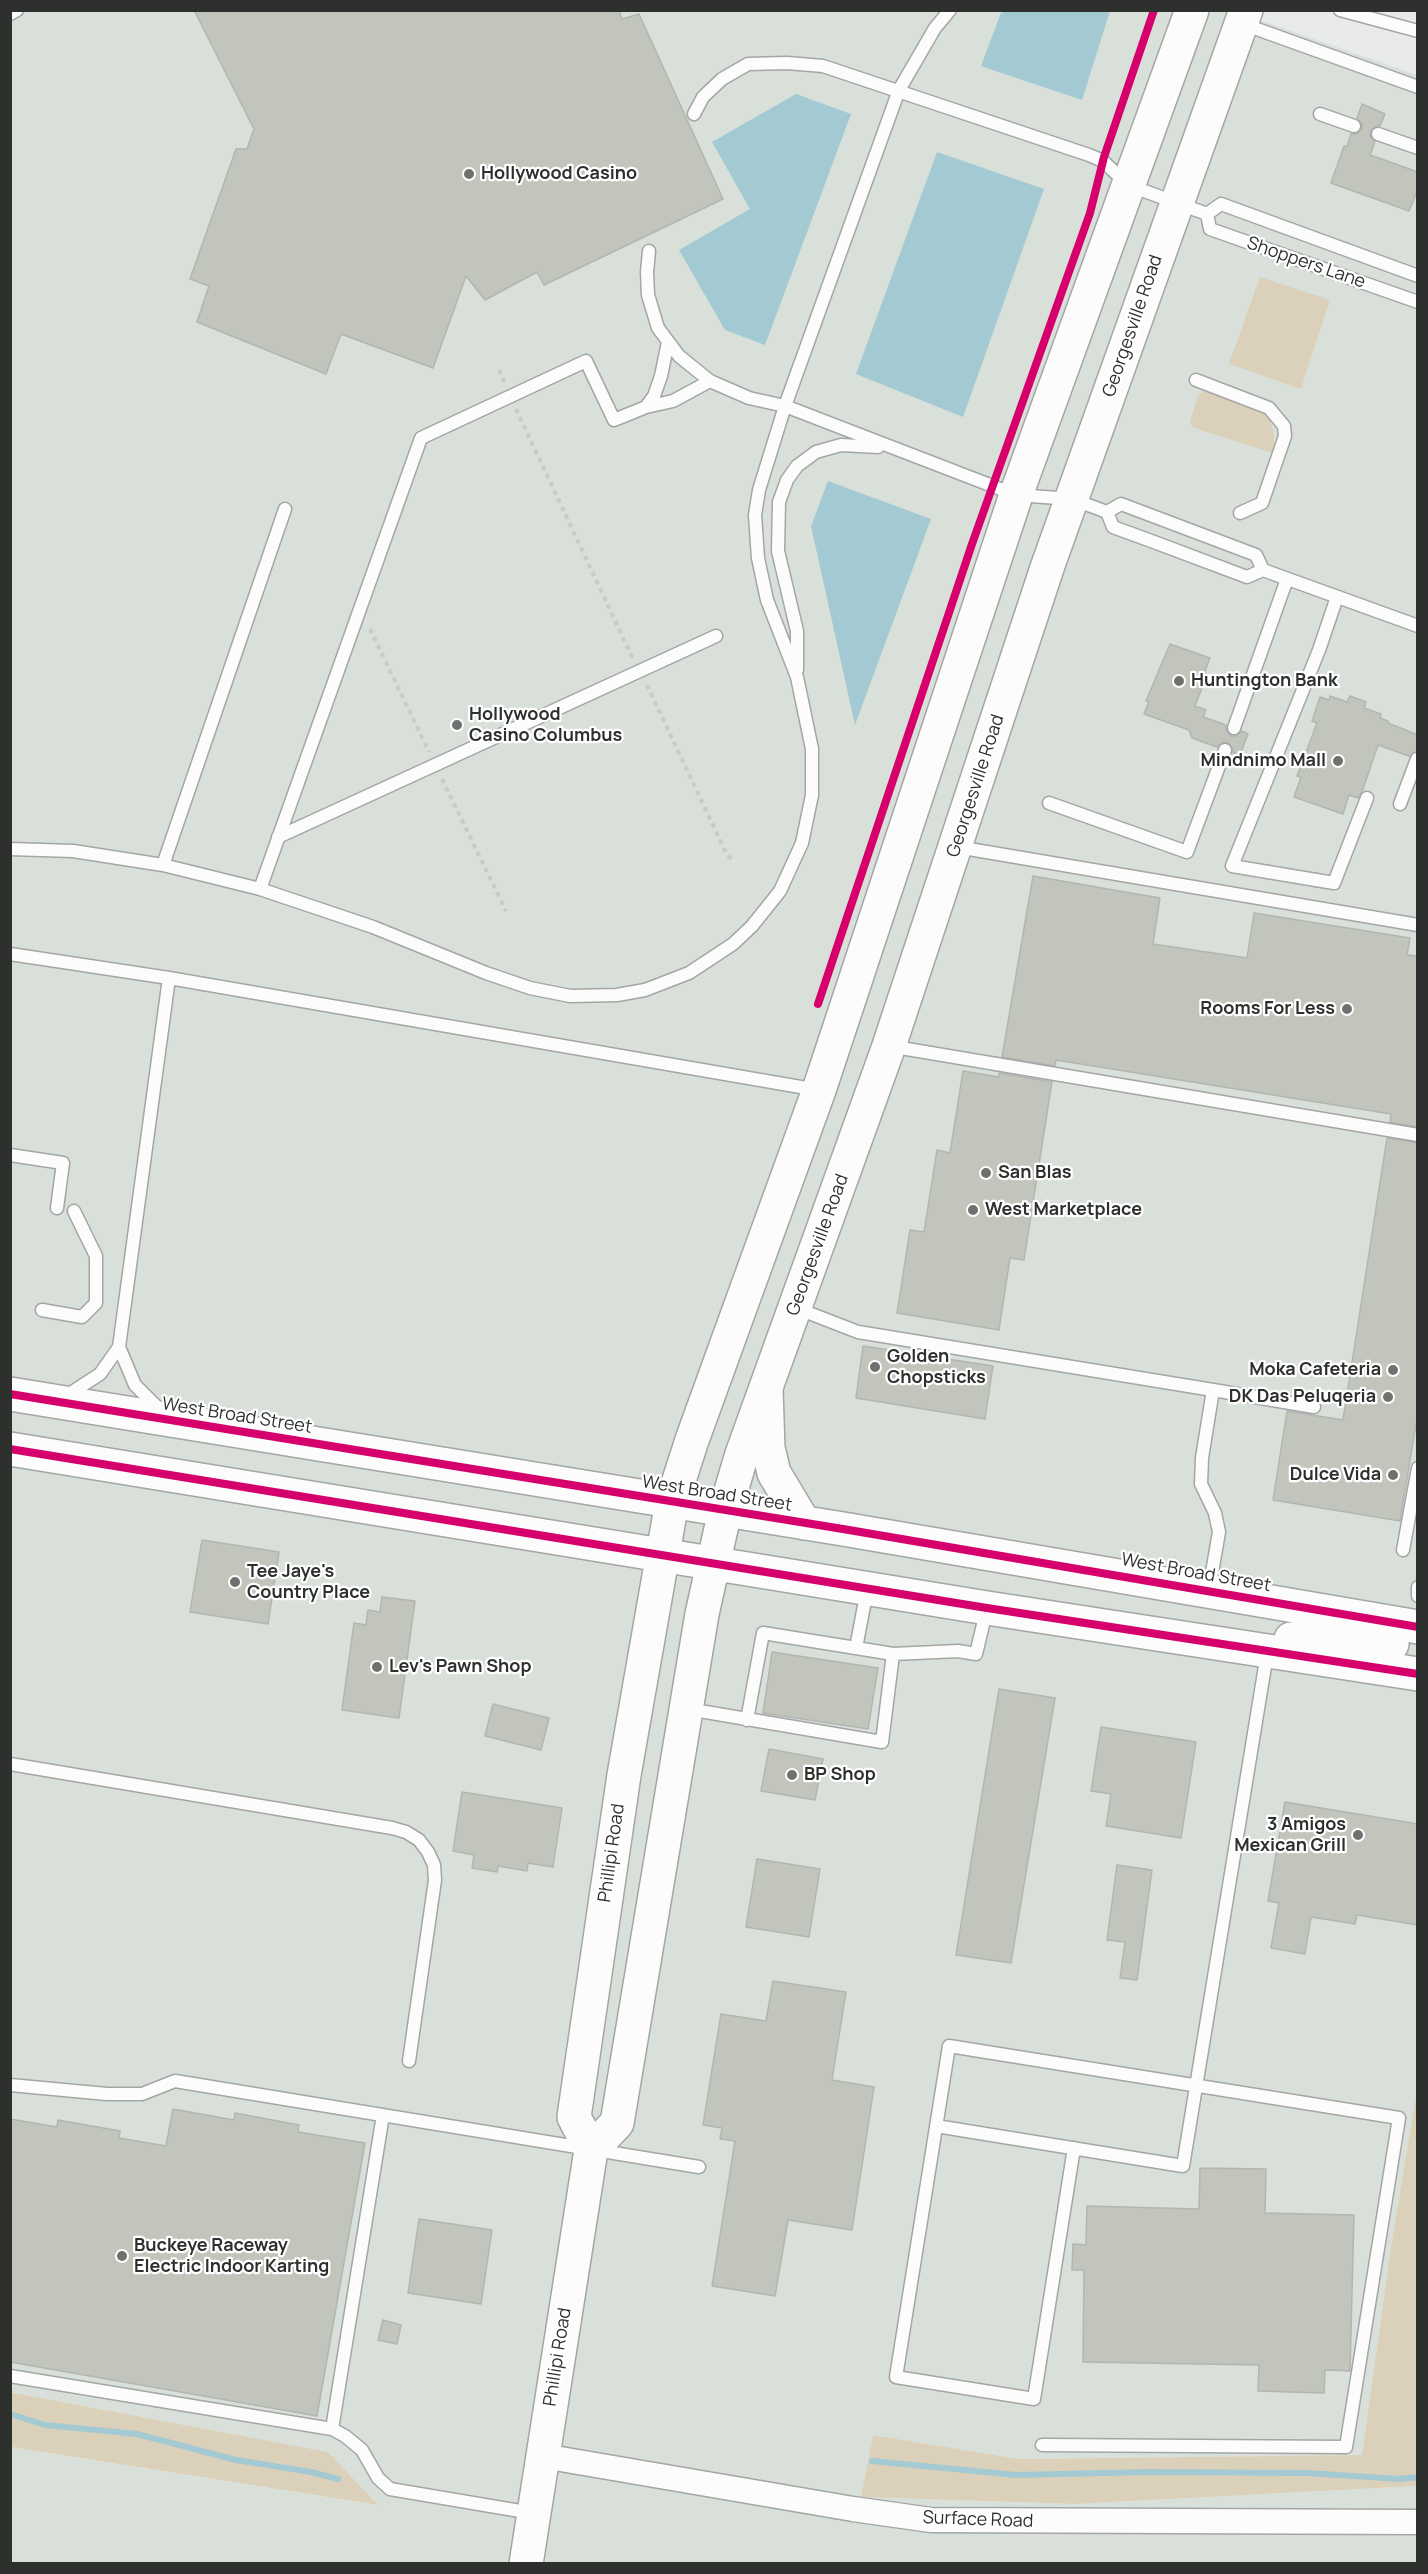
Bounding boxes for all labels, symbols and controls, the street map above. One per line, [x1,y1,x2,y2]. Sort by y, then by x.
place label: Hollywood Casino [481,163,637,185]
marker: Hollywood Casino [462,167,476,181]
street label: Shoppers Lane [1244,233,1368,293]
street label: Georgesville Road [1099,252,1167,400]
place label: Huntington Bank [1191,670,1338,692]
marker: Huntington Bank [1172,674,1186,688]
place label: Hollywood Casino Columbus [469,704,622,746]
street label: Georgesville Road [943,712,1009,860]
marker: Hollywood Casino Columbus [450,718,464,732]
place label: Mindnimo Mall [1200,750,1326,772]
marker: Mindnimo Mall [1331,754,1345,768]
place label: Rooms For Less [1200,998,1335,1020]
marker: Rooms For Less [1340,1002,1354,1016]
place label: San Blas [998,1162,1072,1184]
marker: San Blas [979,1166,993,1180]
street label: Georgesville Road [782,1171,854,1319]
place label: West Marketplace [985,1199,1142,1221]
marker: West Marketplace [966,1203,980,1217]
place label: Golden Chopsticks [887,1346,986,1388]
place label: Moka Cafeteria [1249,1359,1381,1381]
marker: Golden Chopsticks [868,1360,882,1374]
marker: Moka Cafeteria [1386,1363,1400,1377]
place label: DK Das Peluqeria [1229,1386,1376,1408]
marker: DK Das Peluqeria [1381,1390,1395,1404]
street label: West Broad Street [160,1393,314,1439]
place label: Dulce Vida [1290,1464,1381,1486]
marker: Dulce Vida [1386,1468,1400,1482]
street label: West Broad Street [640,1471,794,1517]
street label: West Broad Street [1119,1549,1273,1597]
place label: Tee Jaye's Country Place [247,1561,370,1604]
marker: Tee Jaye's Country Place [228,1575,242,1589]
place label: Lev's Pawn Shop [389,1656,531,1678]
marker: Lev's Pawn Shop [370,1660,384,1674]
place label: BP Shop [804,1764,876,1786]
marker: BP Shop [785,1768,799,1782]
street label: Phillipi Road [594,1802,630,1904]
place label: 3 Amigos Mexican Grill [1234,1814,1346,1856]
marker: 3 Amigos Mexican Grill [1351,1828,1365,1842]
place label: Buckeye Raceway Electric Indoor Karting [134,2235,329,2278]
marker: Buckeye Raceway Electric Indoor Karting [115,2249,129,2263]
street label: Phillipi Road [540,2306,576,2408]
street label: Surface Road [922,2507,1034,2533]

